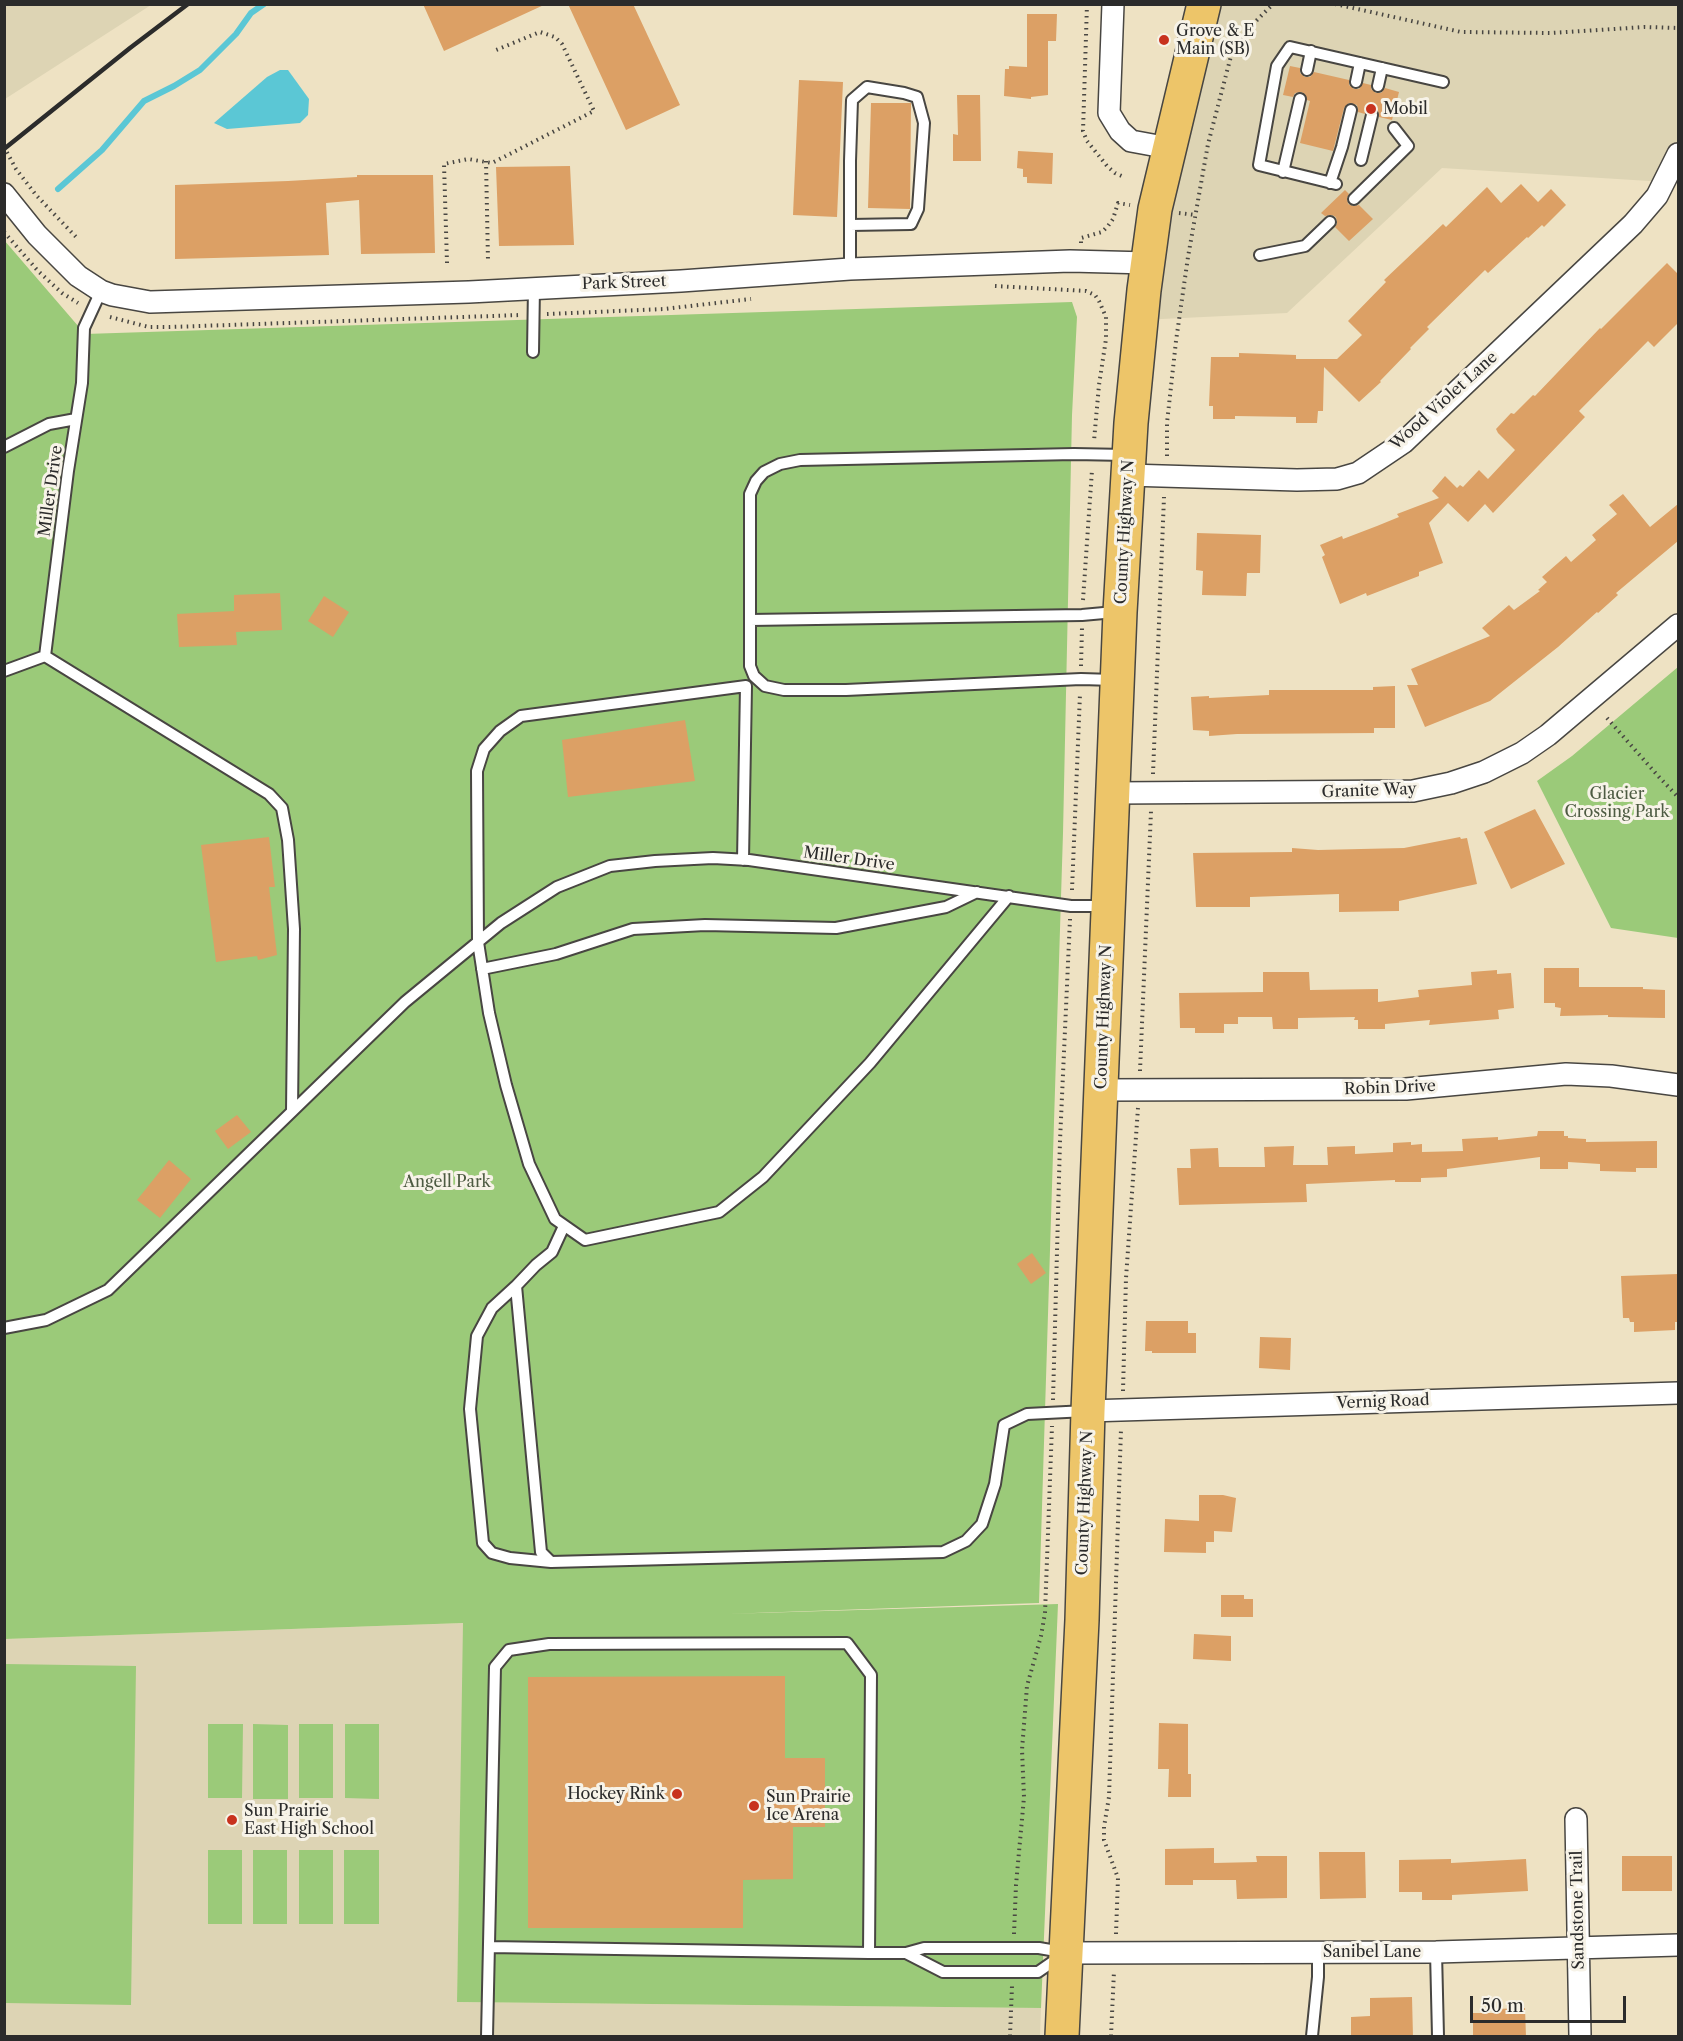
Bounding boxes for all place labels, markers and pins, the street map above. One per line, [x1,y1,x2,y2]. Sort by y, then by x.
place label: Grove & E Main (SB) [1176,21,1254,59]
marker: Grove & E Main (SB) [1157,33,1171,47]
place label: Mobil [1383,99,1428,119]
marker: Mobil [1364,102,1378,116]
place label: Hockey Rink [567,1784,665,1804]
marker: Hockey Rink [670,1787,684,1801]
place label: Sun Prairie Ice Arena [766,1787,851,1825]
marker: Sun Prairie Ice Arena [747,1799,761,1813]
place label: Sun Prairie East High School [244,1801,374,1839]
marker: Sun Prairie East High School [225,1813,239,1827]

